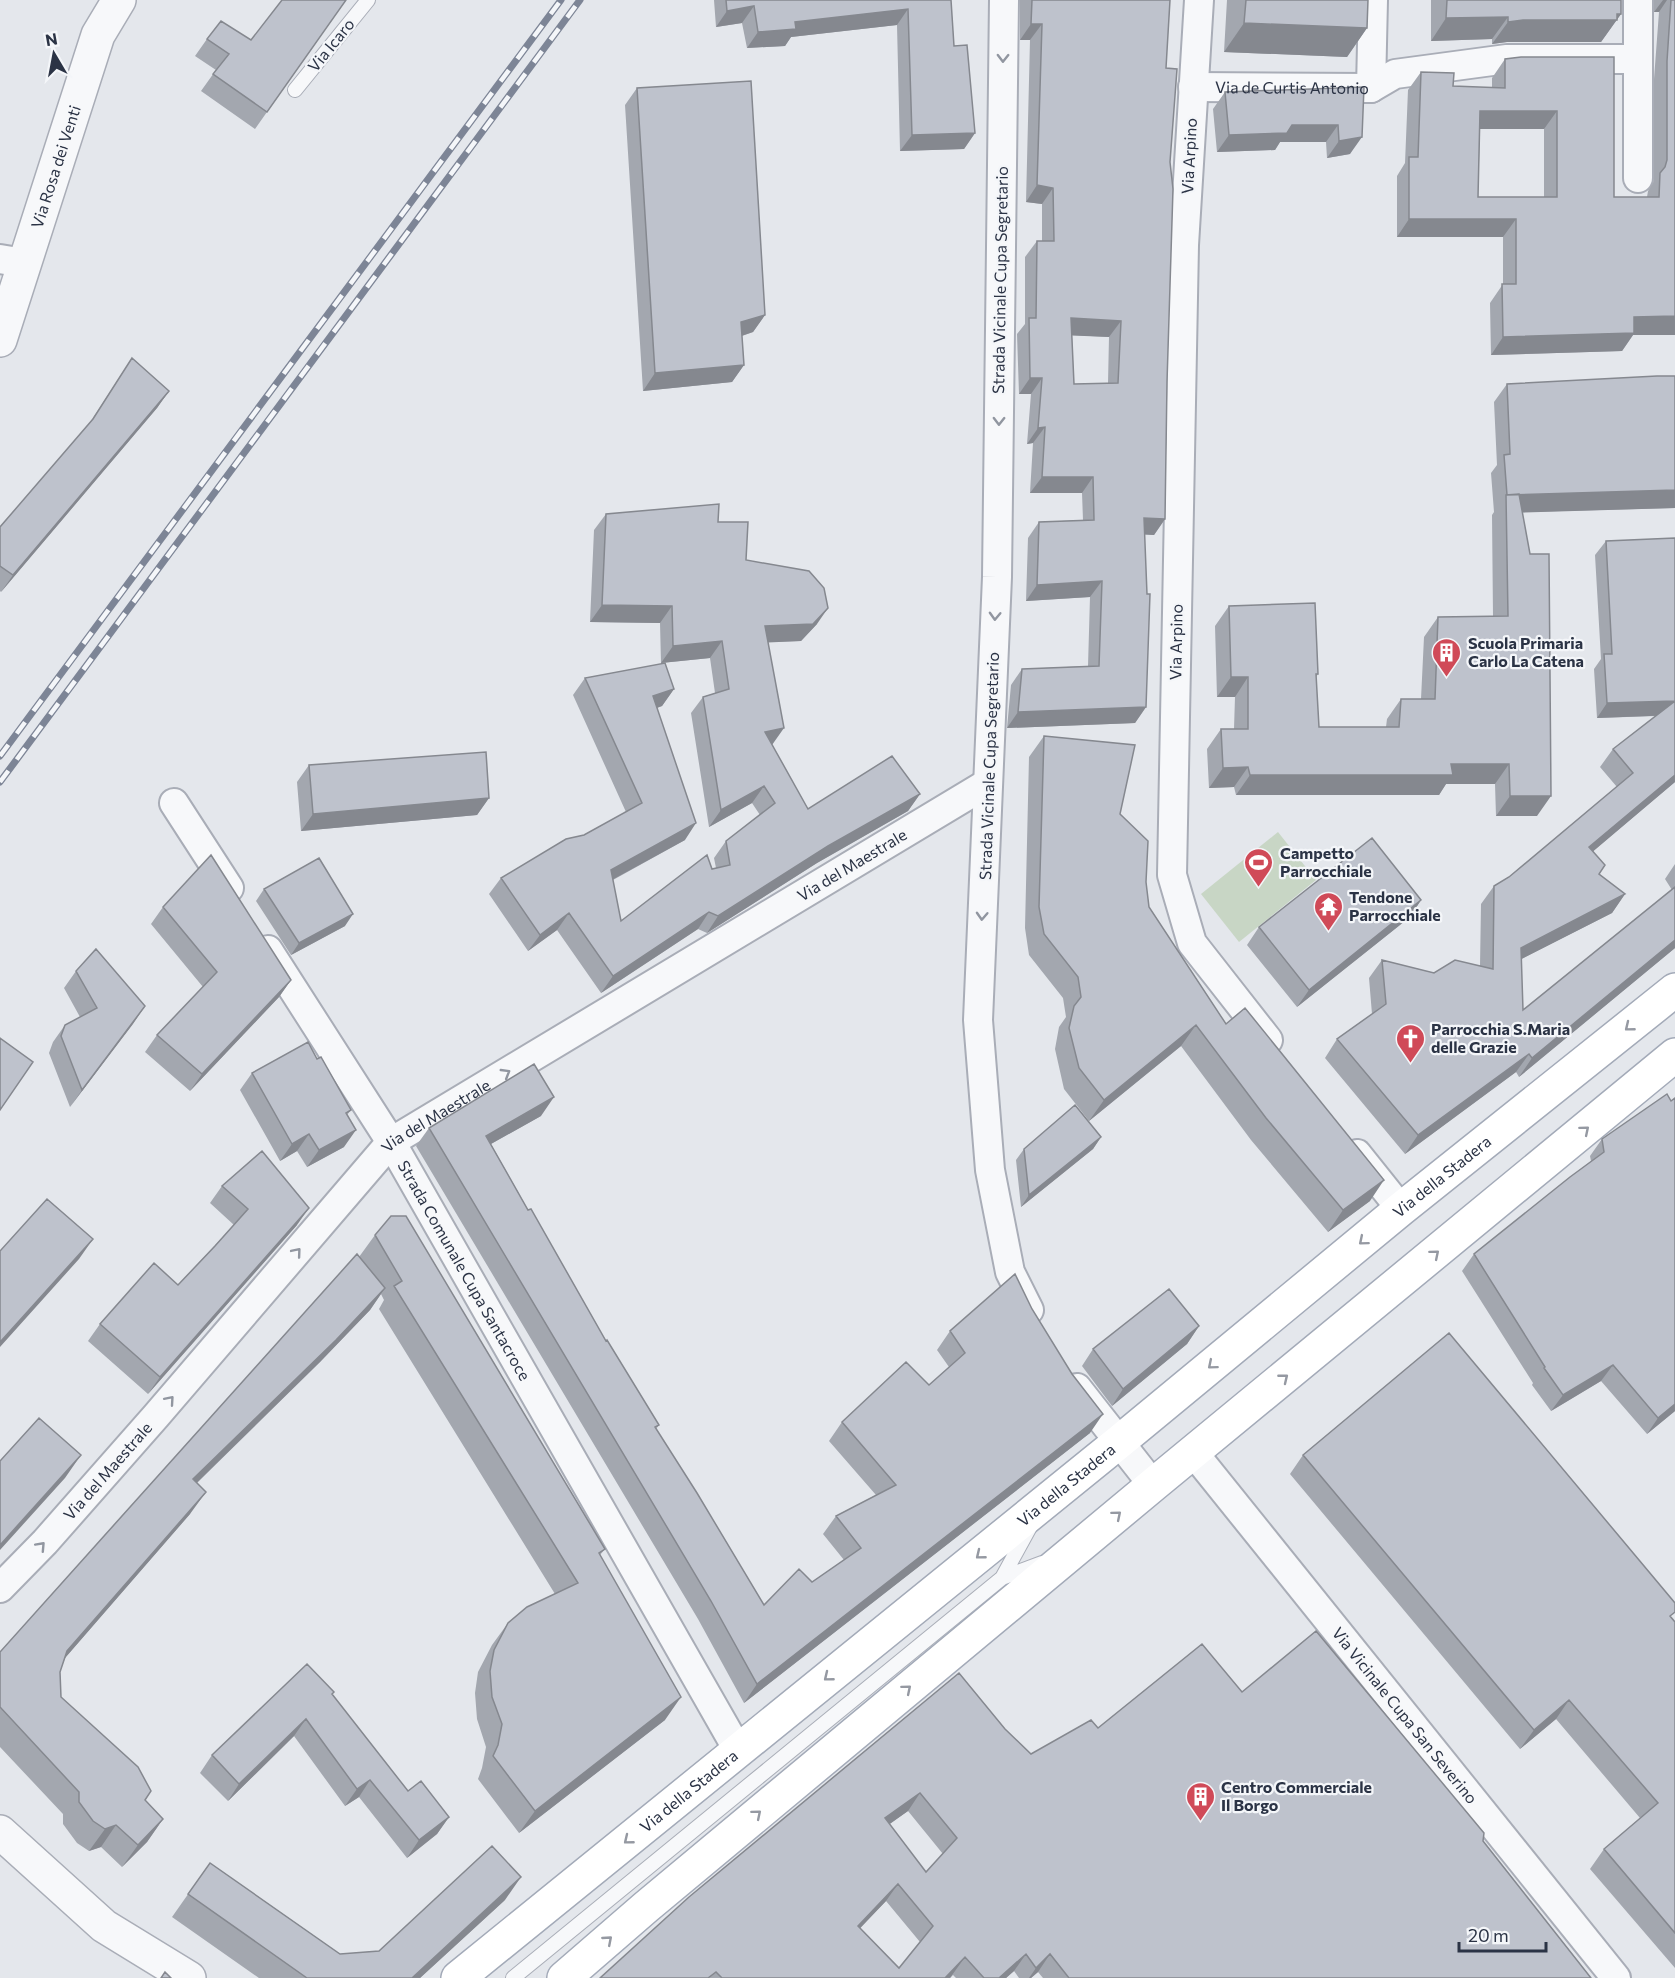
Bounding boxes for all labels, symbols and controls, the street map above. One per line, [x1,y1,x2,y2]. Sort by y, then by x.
street label: Via Icaro [303,14,358,75]
north arrow [24,24,84,84]
text: N [44,28,59,49]
one-way arrow [997,54,1009,63]
street label: Via de Curtis Antonio [1215,77,1369,97]
street label: Via Rosa dei Venti [27,103,84,230]
street label: Via Arpino [1177,117,1200,195]
street label: Strada Vicinale Cupa Segretario [988,166,1011,394]
one-way arrow [993,417,1005,426]
street label: Via Arpino [1165,604,1186,680]
one-way arrow [989,612,1002,621]
place label: Scuola Primaria Carlo La Catena [1468,633,1584,670]
building icon: Scuola Primaria Carlo La Catena [1431,636,1463,678]
street label: Strada Vicinale Cupa Segretario [975,652,1002,880]
street label: Via del Maestrale [793,824,910,905]
place label: Campetto Parrocchiale [1280,843,1372,880]
sports icon: Campetto Parrocchiale [1243,846,1275,888]
place label: Tendone Parrocchiale [1349,887,1441,924]
temple icon: Tendone Parrocchiale [1312,890,1344,932]
one-way arrow [976,912,989,921]
place label: Parrocchia S.Maria delle Grazie [1431,1019,1570,1056]
one-way arrow [1625,1019,1636,1030]
church icon: Parrocchia S.Maria delle Grazie [1394,1022,1426,1064]
one-way arrow [500,1068,510,1080]
street label: Via del Maestrale [377,1075,493,1156]
one-way arrow [1578,1126,1589,1137]
street label: Via della Stadera [1388,1131,1494,1221]
street label: Strada Comunale Cupa Santacroce [394,1157,535,1384]
one-way arrow [1359,1234,1370,1245]
one-way arrow [290,1248,301,1259]
one-way arrow [1428,1251,1439,1262]
one-way arrow [1208,1358,1219,1369]
one-way arrow [1277,1374,1288,1385]
one-way arrow [163,1396,174,1407]
street label: Via del Maestrale [59,1418,155,1524]
street label: Via della Stadera [1013,1439,1119,1530]
one-way arrow [1110,1511,1121,1522]
one-way arrow [33,1542,44,1553]
one-way arrow [976,1547,987,1558]
street label: Via Vicinale Cupa San Severino [1329,1623,1482,1807]
one-way arrow [824,1670,835,1681]
one-way arrow [900,1686,911,1697]
street label: Via della Stadera [636,1745,741,1836]
place label: Centro Commerciale Il Borgo [1221,1777,1372,1814]
building icon: Centro Commerciale Il Borgo [1184,1780,1216,1822]
one-way arrow [751,1810,762,1821]
one-way arrow [624,1832,635,1843]
scale bar [1459,1915,1546,1953]
text: 20 m [1468,1924,1509,1946]
one-way arrow [601,1936,612,1947]

